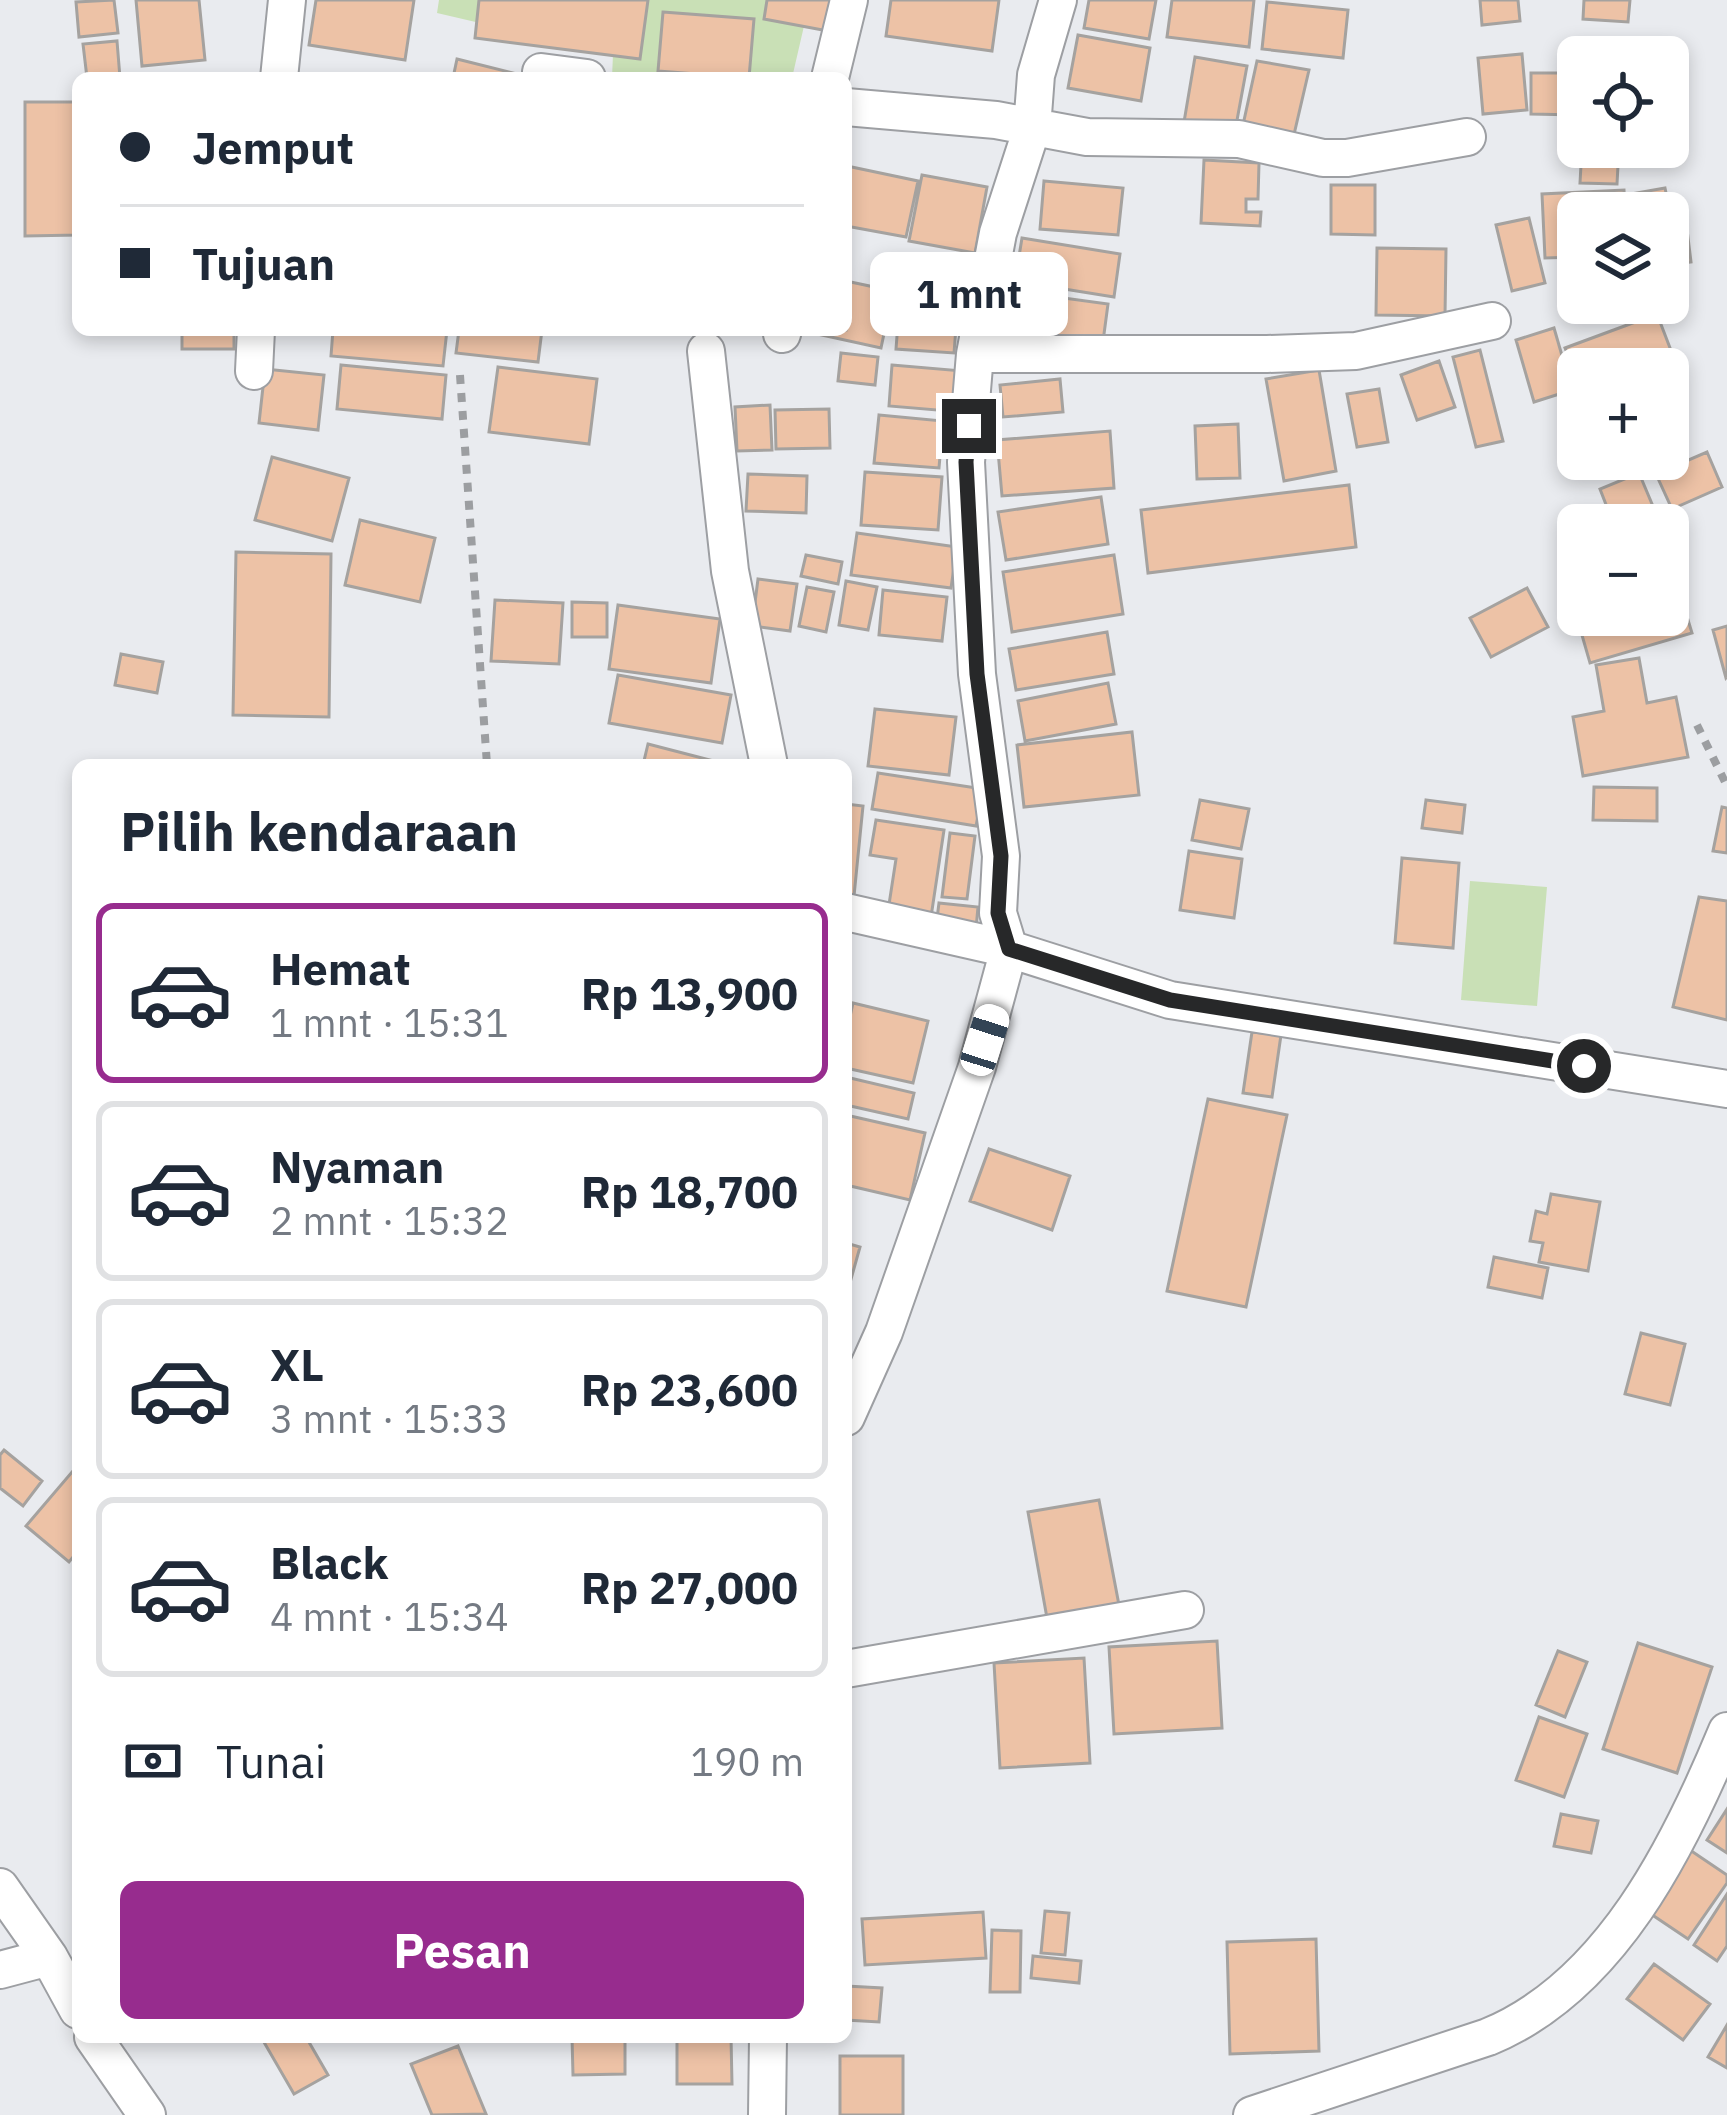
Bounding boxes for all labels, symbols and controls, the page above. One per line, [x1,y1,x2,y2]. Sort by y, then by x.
map controls [1557,36,1689,636]
button: locate [1557,36,1689,168]
text: Jemput [192,118,354,176]
button: layers [1557,192,1689,324]
text: Tujuan [192,234,335,292]
callout: 1 mnt [870,252,1068,336]
text: 1 mnt [916,268,1022,319]
button: + [1557,348,1689,480]
route end [942,399,996,453]
button: − [1557,504,1689,636]
text: Pilih kendaraan [120,796,518,866]
icon: car [126,939,234,1047]
text: Hemat [270,939,411,997]
text: Rp 13,900 [581,964,798,1022]
text: 1 mnt · 15:31 [270,997,509,1048]
car [957,1000,1013,1080]
route start [1557,1039,1611,1093]
icon: car [126,1137,234,1245]
text: Nyaman [270,1137,444,1195]
text: Rp 18,700 [581,1162,798,1220]
text: 2 mnt · 15:32 [270,1195,509,1246]
icon: car [126,1335,234,1443]
text: XL [270,1335,324,1393]
text: Rp 23,600 [581,1360,798,1418]
text: 3 mnt · 15:33 [270,1393,509,1444]
icon: car [126,1533,234,1641]
text: Black [270,1533,389,1591]
text: Rp 27,000 [581,1558,798,1616]
text: 4 mnt · 15:34 [270,1591,509,1642]
icon: cash [120,1728,186,1794]
text: Tunai [216,1732,326,1790]
text: 190 m [691,1736,804,1787]
button: Pesan [120,1881,804,2019]

